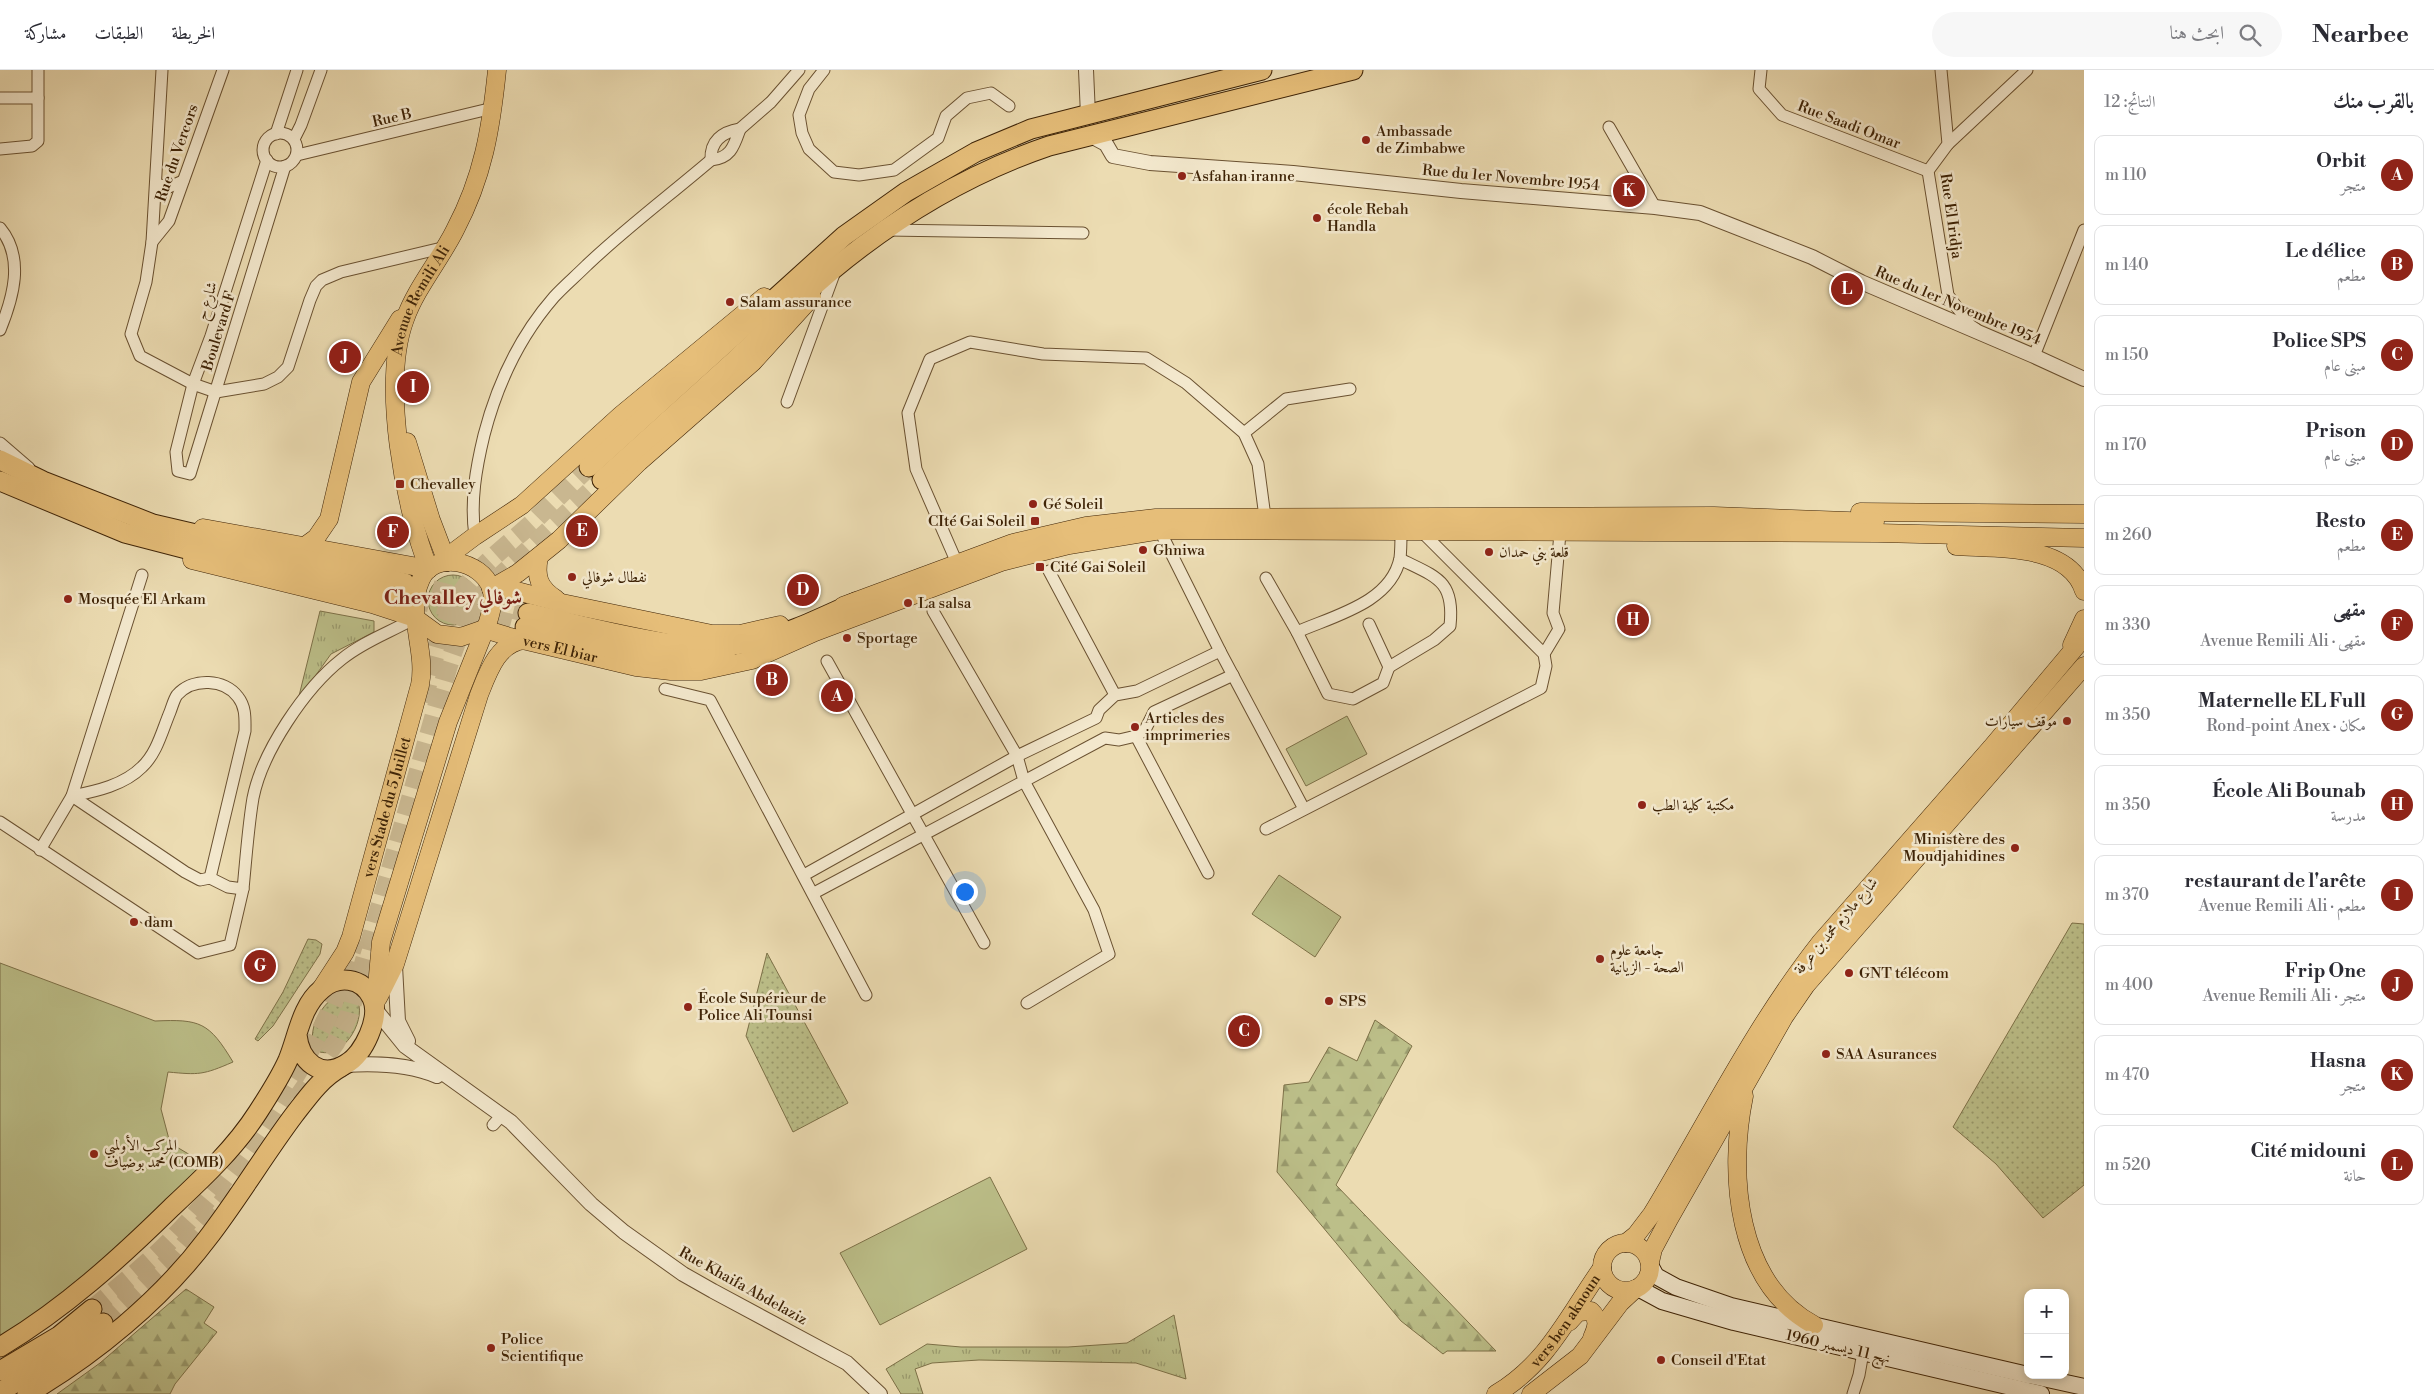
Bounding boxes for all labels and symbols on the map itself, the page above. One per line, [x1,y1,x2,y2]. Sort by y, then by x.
street label: Rue Saadi Omar [1795,97,1904,154]
street label: Rue du Vercors [151,102,203,204]
street label: Rue B [370,104,414,132]
place label: Ambassade de Zimbabwe [1375,122,1465,158]
marker: Ambassade de Zimbabwe [1360,134,1372,146]
street label: Rue du 1er Novembre 1954 [1421,161,1601,195]
place label: Asfahan iranne [1191,167,1295,186]
marker: Asfahan iranne [1176,170,1188,182]
pin: K [1613,172,1645,210]
street label: Rue El Iridja [1936,172,1966,260]
place label: école Rebah Handla [1327,200,1409,236]
marker: école Rebah Handla [1311,212,1323,224]
street label: Avenue Remili Ali [387,242,454,358]
street label: Rue du 1er Novembre 1954 [1872,262,2044,350]
pin: L [1831,270,1863,308]
street label: شارع ح [192,280,225,323]
street label: Boulevard F [198,289,240,374]
place label: Salam assurance [740,293,852,312]
marker: Salam assurance [724,296,736,308]
pin: J [329,338,361,376]
pin: I [397,368,429,406]
place label: Chevalley [410,475,476,494]
marker: Chevalley [394,478,406,490]
place label: Gé Soleil [1043,495,1104,514]
marker: Gé Soleil [1027,498,1039,510]
pin: E [566,512,598,550]
place label: CIté Gai Soleil [928,512,1026,531]
pin: F [377,513,409,551]
marker: CIté Gai Soleil [1029,515,1041,527]
place label: Ghniwa [1153,541,1205,560]
place label: قلعة بني حمدان [1499,543,1569,566]
marker: Ghniwa [1137,544,1149,556]
marker: قلعة بني حمدان [1483,546,1495,558]
place label: Cité Gai Soleil [1050,558,1147,577]
marker: Cité Gai Soleil [1034,561,1046,573]
place label: نفطال شوفالي [582,568,647,589]
marker: نفطال شوفالي [566,571,578,583]
pin: D [787,571,819,609]
district label: Chevalley شوفالي [384,586,522,613]
place label: Mosquée El Arkam [78,590,206,609]
marker: Mosquée El Arkam [62,593,74,605]
place label: La salsa [918,594,972,613]
marker: La salsa [902,597,914,609]
pin: H [1617,601,1649,639]
place label: Sportage [857,629,918,648]
street label: vers El biar [520,631,600,667]
marker: Sportage [841,632,853,644]
pin: B [756,661,788,699]
pin: A [821,677,853,715]
place label: Articles des imprimeries [1144,709,1230,745]
place label: موقف سيارات [1985,712,2057,731]
marker: موقف سيارات [2061,715,2073,727]
marker: Articles des imprimeries [1129,721,1141,733]
street label: vers Stade du 5 Juillet [358,734,415,881]
place label: مكتبة كلية الطب [1652,796,1734,815]
marker: مكتبة كلية الطب [1636,799,1648,811]
place label: Ministère des Moudjahidines [1903,830,2005,866]
marker: Ministère des Moudjahidines [2009,842,2021,854]
street label: شارع ملازم محمد بن عرفة [1790,874,1884,980]
your location [952,879,978,905]
place label: dam [144,913,173,932]
marker: dam [128,916,140,928]
place label: جامعة علوم الصحة - الزيانية [1610,941,1684,977]
pin: G [244,947,276,985]
marker: جامعة علوم الصحة - الزيانية [1594,953,1606,965]
place label: GNT télécom [1859,964,1949,983]
marker: GNT télécom [1843,967,1855,979]
place label: École Supérieur de Police Ali Tounsi [698,988,826,1025]
place label: SPS [1339,992,1366,1011]
marker: SPS [1323,995,1335,1007]
marker: École Supérieur de Police Ali Tounsi [682,1001,694,1013]
pin: C [1228,1012,1260,1050]
place label: SAA Asurances [1836,1045,1937,1064]
marker: SAA Asurances [1820,1048,1832,1060]
place label: المركب الأولمبي محمد بوضياف (COMB) [104,1134,224,1172]
marker: المركب الأولمبي محمد بوضياف (COMB) [88,1148,100,1160]
street label: Rue Khaifa Abdelaziz [675,1243,811,1329]
street label: vers ben aknoun [1525,1271,1604,1372]
street label: نهج 11 ديسمبر 1960 [1783,1326,1892,1372]
place label: Police Scientifique [501,1330,584,1366]
marker: Police Scientifique [485,1342,497,1354]
place label: Conseil d'Etat [1671,1351,1767,1370]
marker: Conseil d'Etat [1655,1354,1667,1366]

